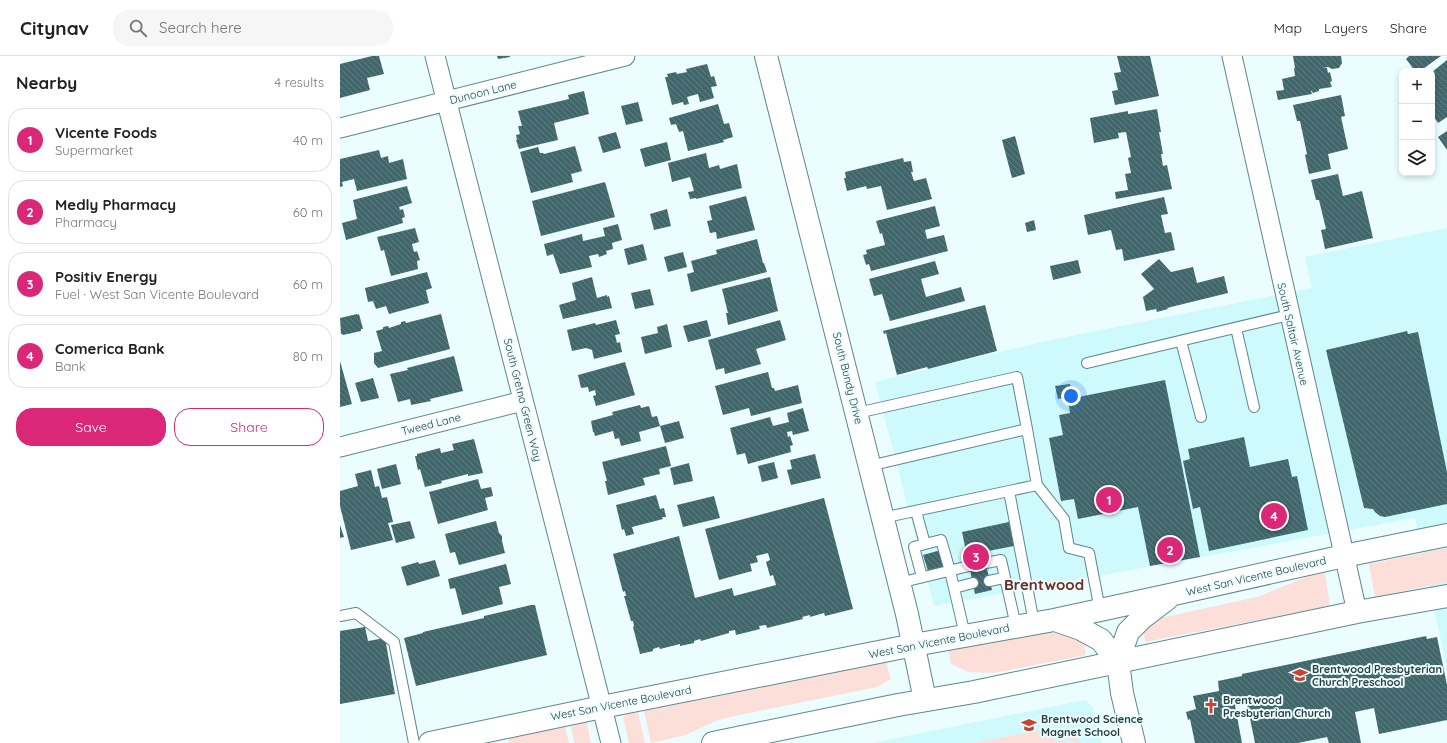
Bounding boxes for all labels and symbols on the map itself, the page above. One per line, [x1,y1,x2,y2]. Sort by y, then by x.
street label: Dunoon Lane [448,77,518,107]
street label: South Saltair Avenue [1274,281,1312,387]
street label: South Bundy Drive [830,331,866,425]
street label: South Gretna Green Way [501,337,545,463]
your location [1061,386,1081,406]
street label: Tweed Lane [400,410,462,438]
pin: 1 [1096,485,1122,515]
pin: 4 [1261,501,1287,531]
pin: 2 [1157,535,1183,565]
pin: 3 [963,542,989,572]
street label: West San Vicente Boulevard [1185,553,1327,599]
district label: Brentwood [1004,575,1084,594]
street label: West San Vicente Boulevard [867,620,1011,662]
place label: Brentwood Presbyterian Church Preschool [1312,662,1442,689]
school or university icon: Brentwood Presbyterian Church Preschool [1291,666,1309,684]
street label: West San Vicente Boulevard [549,682,693,724]
place label: Brentwood Presbyterian Church [1223,693,1331,720]
church icon: Brentwood Presbyterian Church [1202,697,1220,715]
place label: Brentwood Science Magnet School [1041,712,1144,739]
school or university icon: Brentwood Science Magnet School [1020,716,1038,734]

